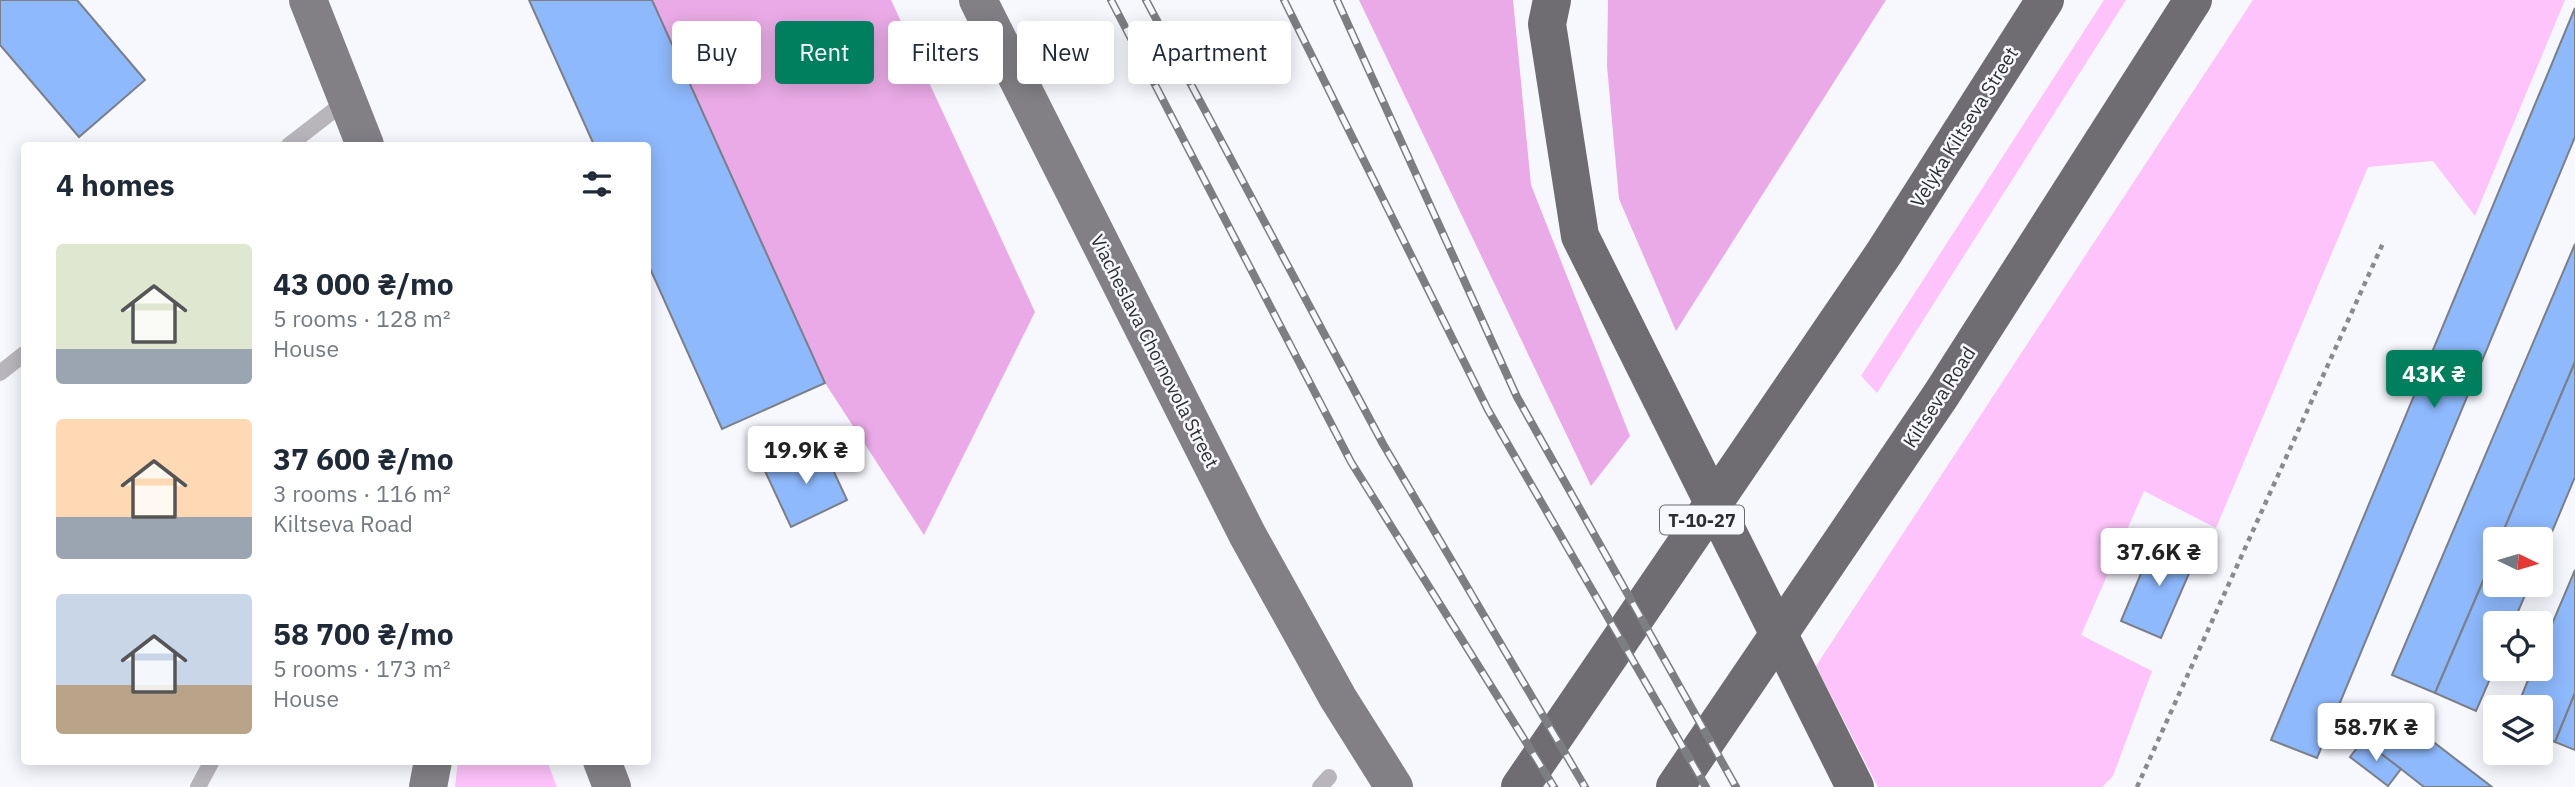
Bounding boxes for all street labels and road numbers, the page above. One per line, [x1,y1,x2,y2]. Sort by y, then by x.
street label: Velyka Kiltseva Street [1905,42,2023,212]
street label: Viacheslava Chornovola Street [1086,230,1224,472]
street label: Kiltseva Road [1897,342,1981,452]
road number: Т-10-27 [1660,506,1744,534]

